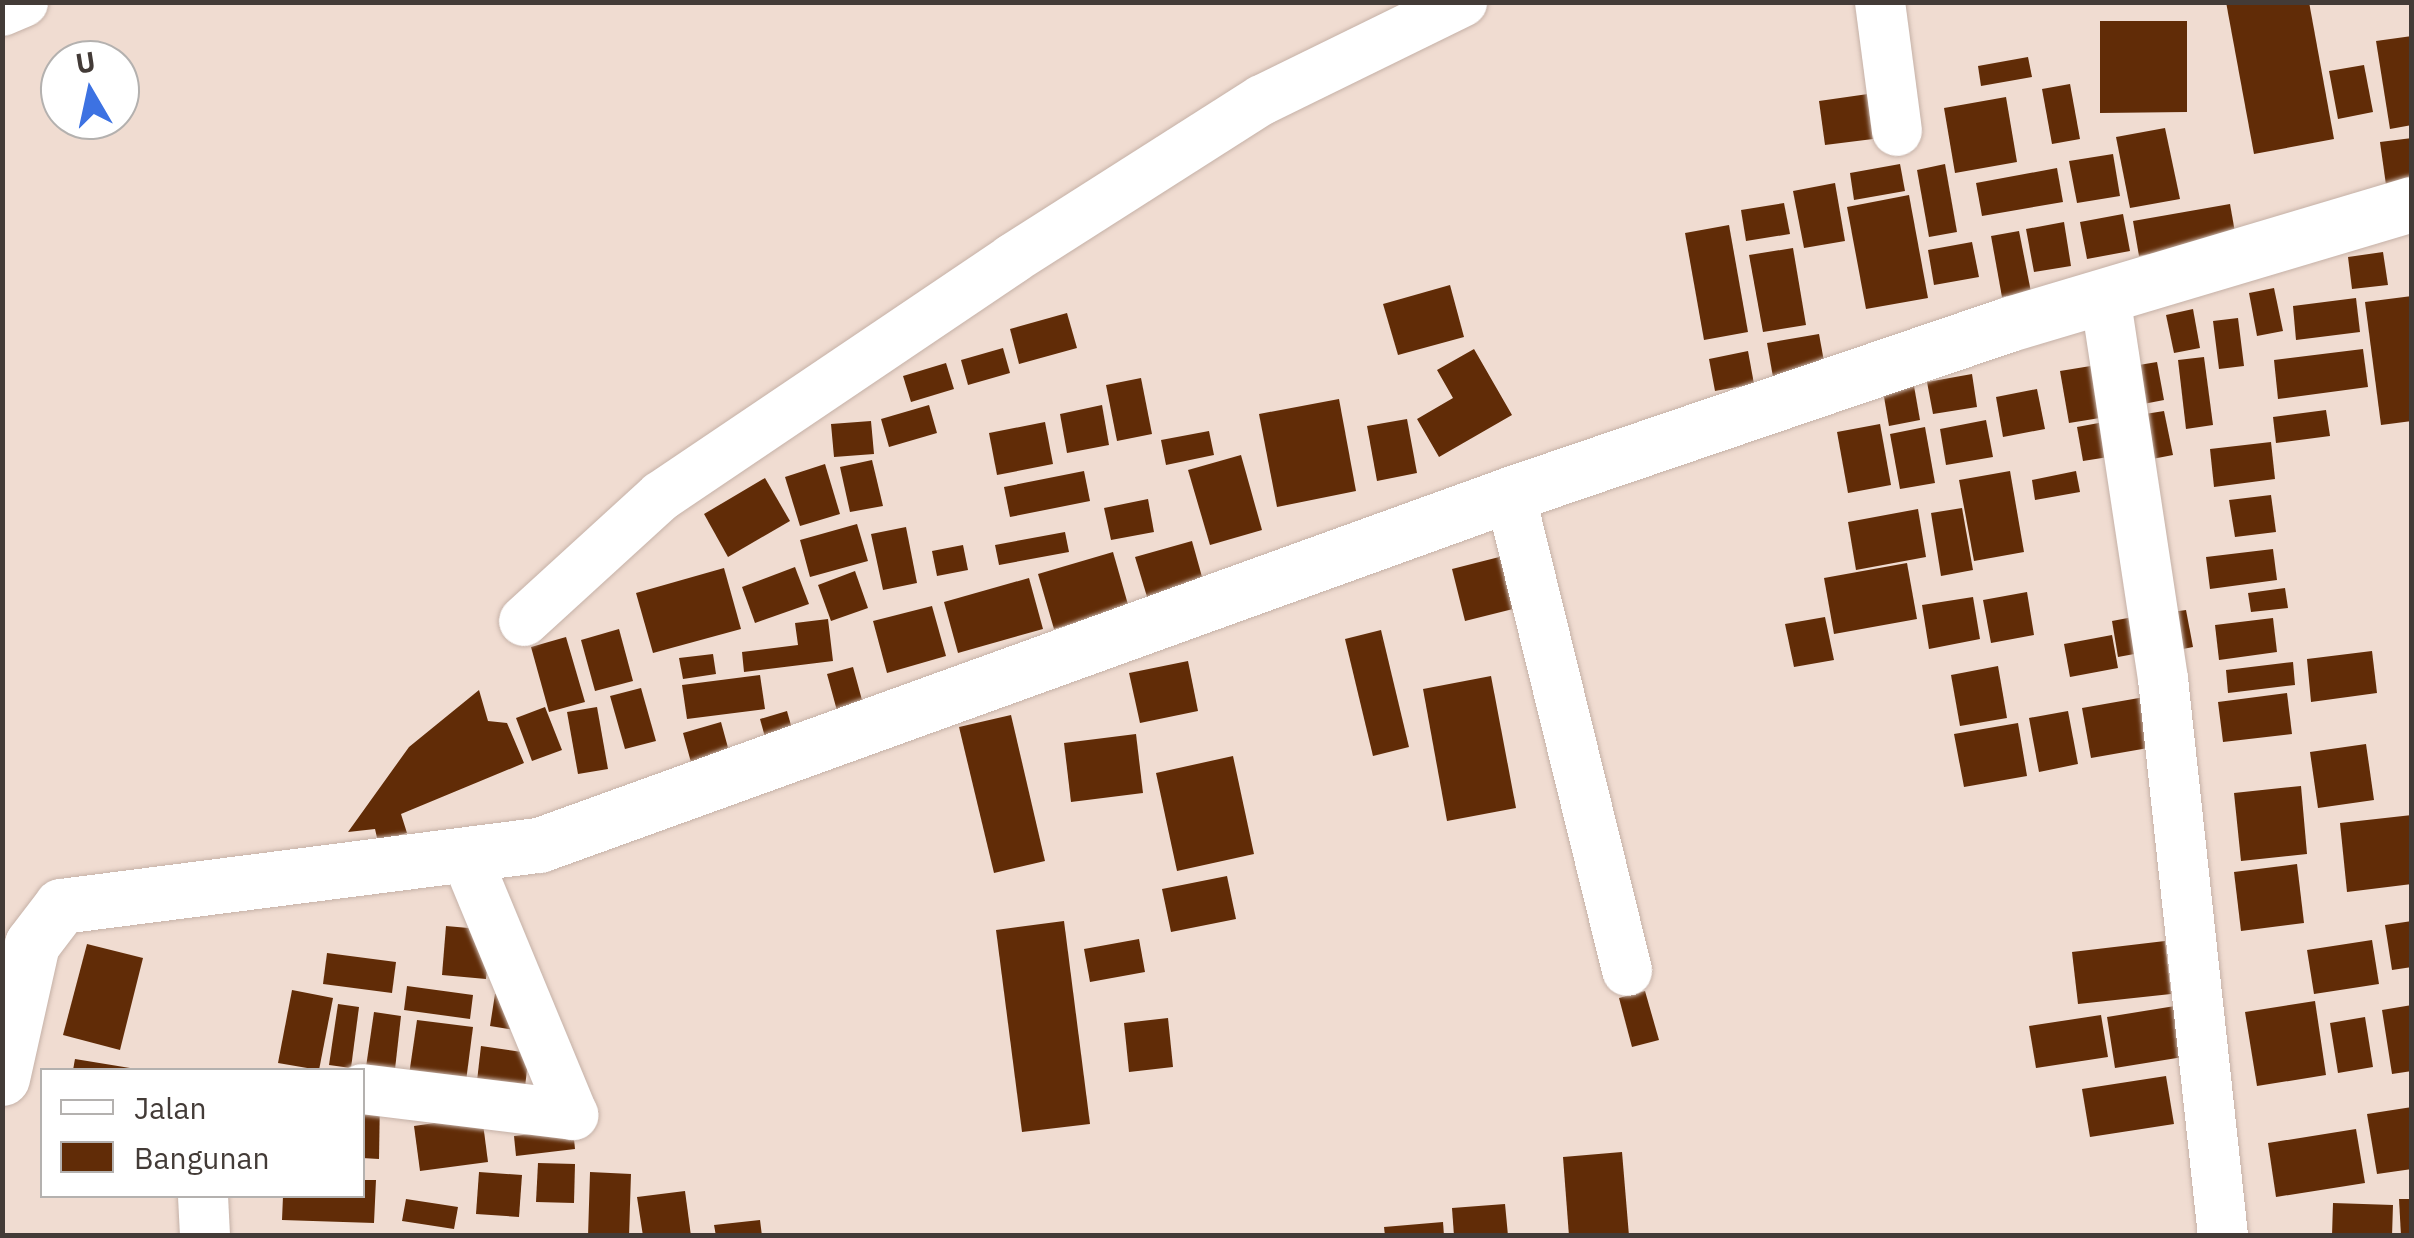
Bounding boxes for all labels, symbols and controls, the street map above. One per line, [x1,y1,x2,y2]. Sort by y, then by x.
north arrow [40,40,140,140]
text: U [73,42,98,82]
legend [40,1068,365,1198]
text: Jalan [134,1088,207,1127]
text: Bangunan [134,1138,270,1177]

